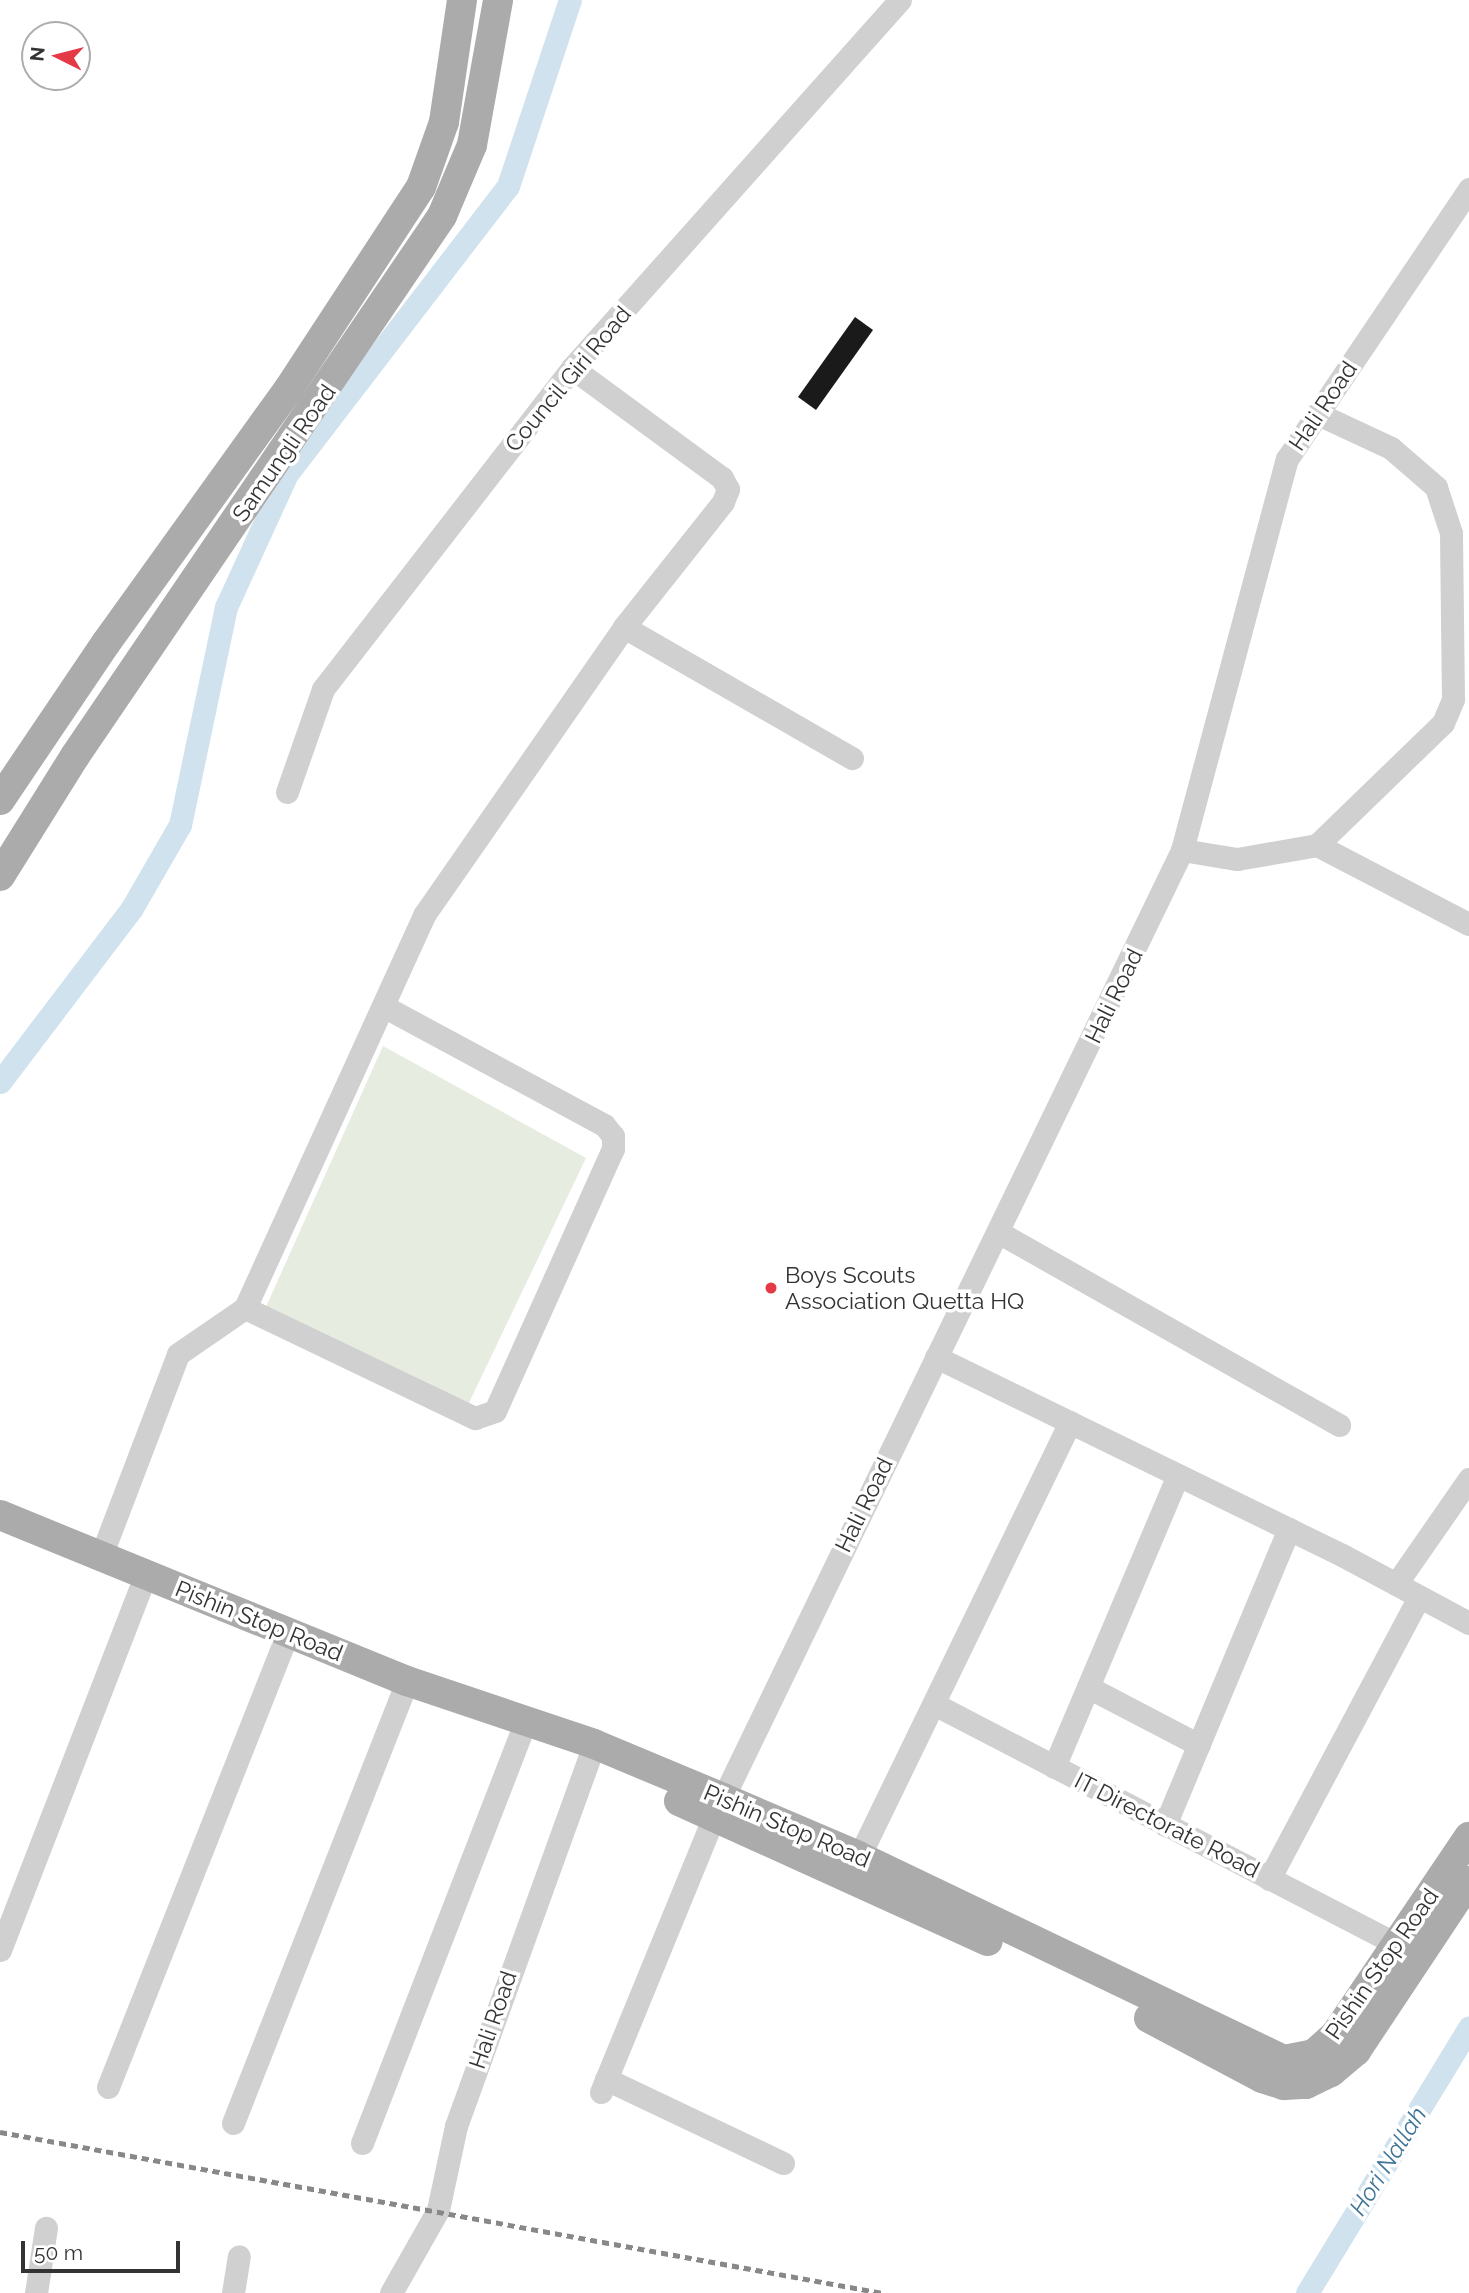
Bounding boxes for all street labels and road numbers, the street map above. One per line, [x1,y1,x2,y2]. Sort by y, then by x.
street label: Council Giri Road [499,300,637,458]
street label: Hali Road [1283,356,1363,456]
street label: Samungli Road [226,379,342,527]
street label: Hali Road [1079,944,1149,1048]
street label: Hali Road [829,1453,899,1557]
street label: Pishin Stop Road [171,1575,347,1667]
street label: IT Directorate Road [1070,1766,1264,1884]
street label: Pishin Stop Road [700,1778,874,1874]
street label: Pishin Stop Road [1320,1883,1444,2045]
street label: Hali Road [463,1967,523,2073]

